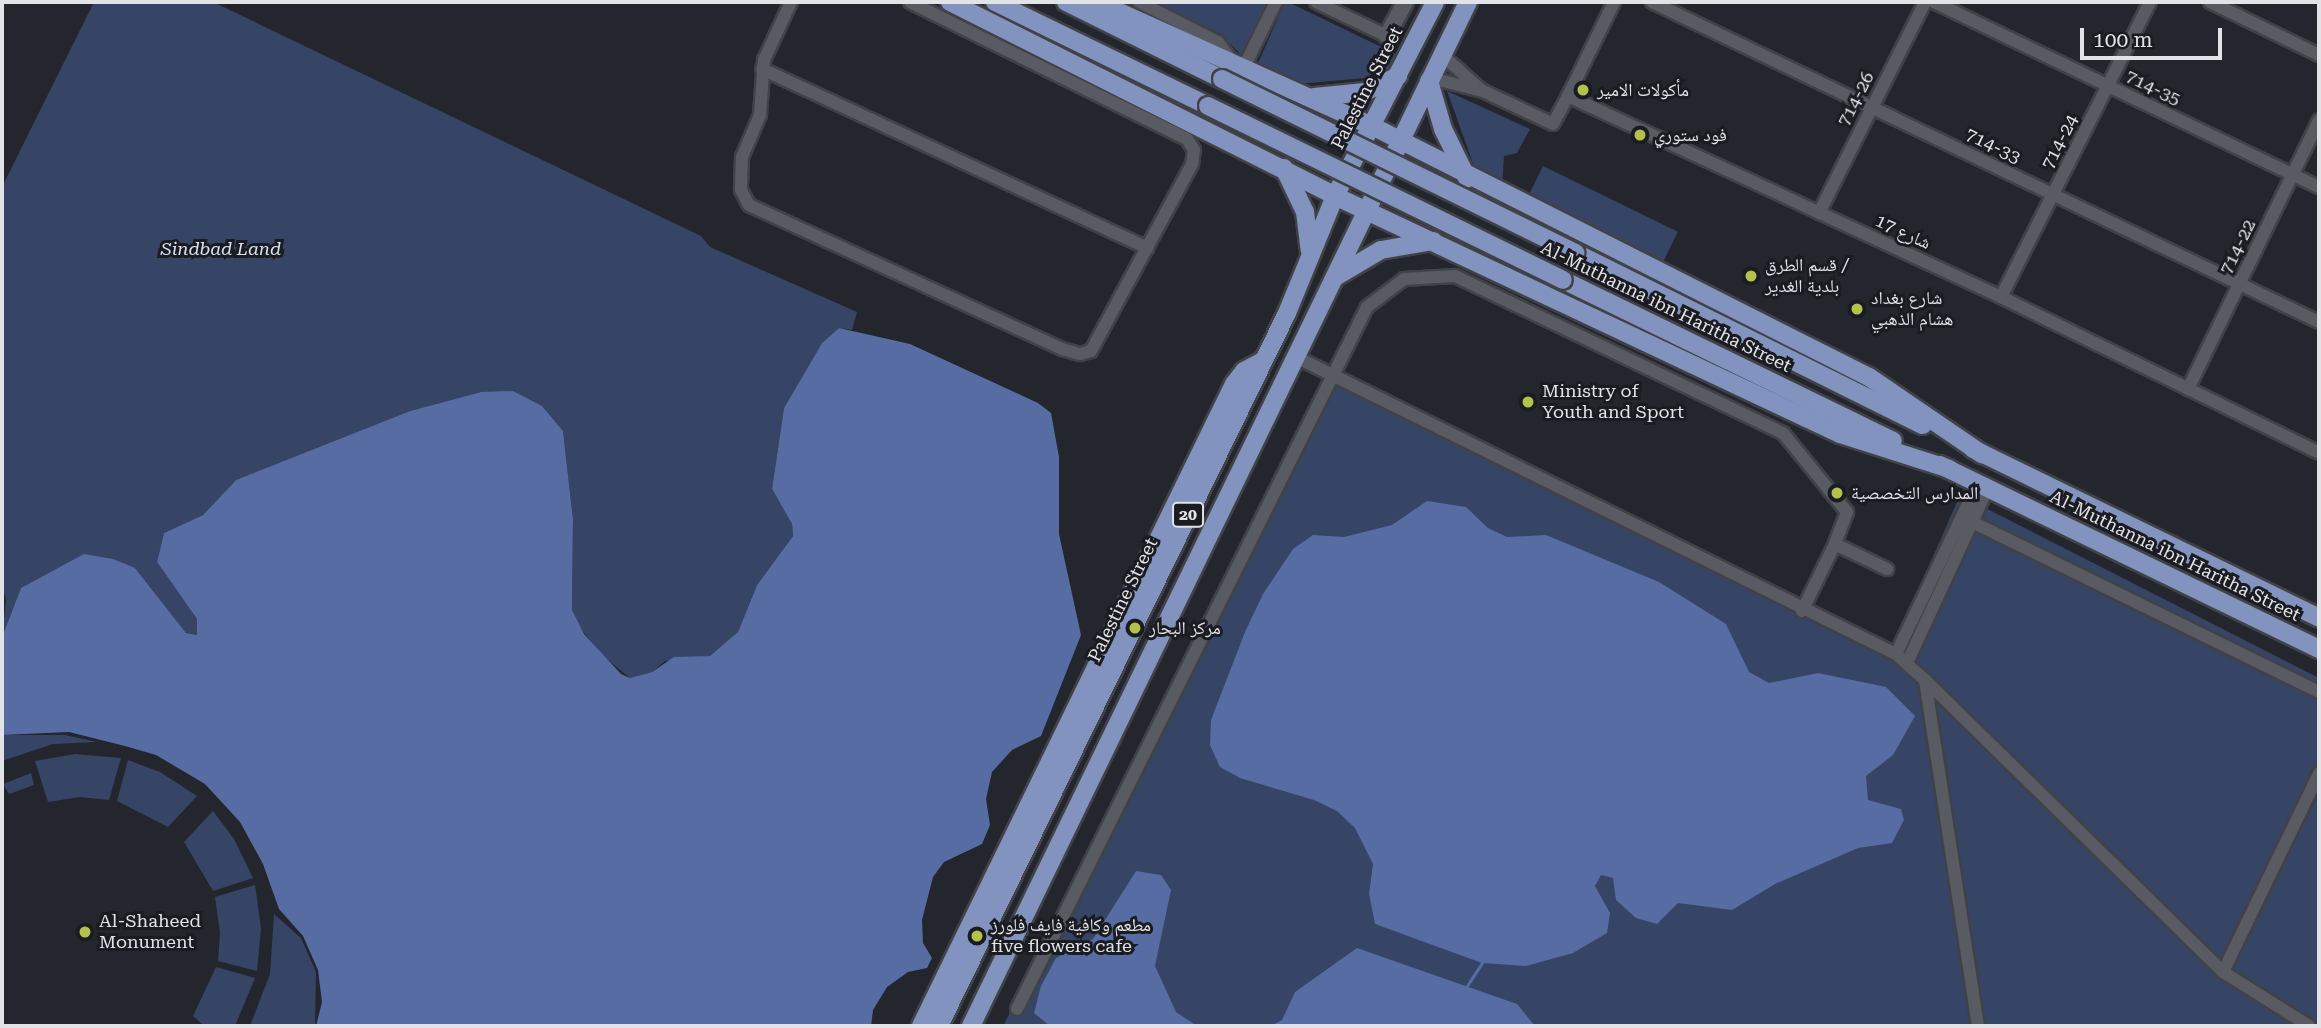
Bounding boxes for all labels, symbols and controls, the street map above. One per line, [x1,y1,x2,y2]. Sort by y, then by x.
scale bar [2083,14,2225,58]
street label: Palestine Street [1327,23,1407,153]
text: 100 m [2093,28,2153,52]
street label: 714-35 [2122,66,2184,110]
street label: 714-26 [1833,68,1879,130]
place label: مأكولات الامير [1597,79,1689,101]
marker: مأكولات الامير [1575,82,1591,98]
street label: 714-24 [2037,111,2083,173]
place label: فود ستوري [1654,124,1727,146]
street label: 714-33 [1962,124,2024,168]
marker: فود ستوري [1632,127,1648,143]
street label: شارع 17 [1872,210,1934,254]
street label: 714-22 [2216,216,2260,278]
street label: Al-Muthanna ibn Haritha Street [1537,237,1795,377]
park label: Sindbad Land [161,238,281,260]
place label: قسم الطرق / بلدية الغدير [1765,255,1849,298]
marker: قسم الطرق / بلدية الغدير [1743,268,1759,284]
place label: شارع بغداد هشام الذهبي [1871,288,1953,330]
marker: شارع بغداد هشام الذهبي [1849,301,1865,317]
place label: Ministry of Youth and Sport [1542,381,1684,424]
marker: Ministry of Youth and Sport [1520,394,1536,410]
place label: المدارس التخصصية [1851,482,1978,504]
marker: المدارس التخصصية [1829,485,1845,501]
street label: Al-Muthanna ibn Haritha Street [2046,486,2304,626]
road number: 20 [1170,502,1206,528]
street label: Palestine Street [1084,535,1162,665]
place label: مركز البحار [1149,617,1221,639]
marker: مركز البحار [1127,620,1143,636]
place label: Al-Shaheed Monument [99,911,201,954]
place label: مطعم وكافية فايف فلورز five flowers cafe [991,915,1151,958]
marker: Al-Shaheed Monument [77,924,93,940]
marker: مطعم وكافية فايف فلورز five flowers cafe [969,928,985,944]

